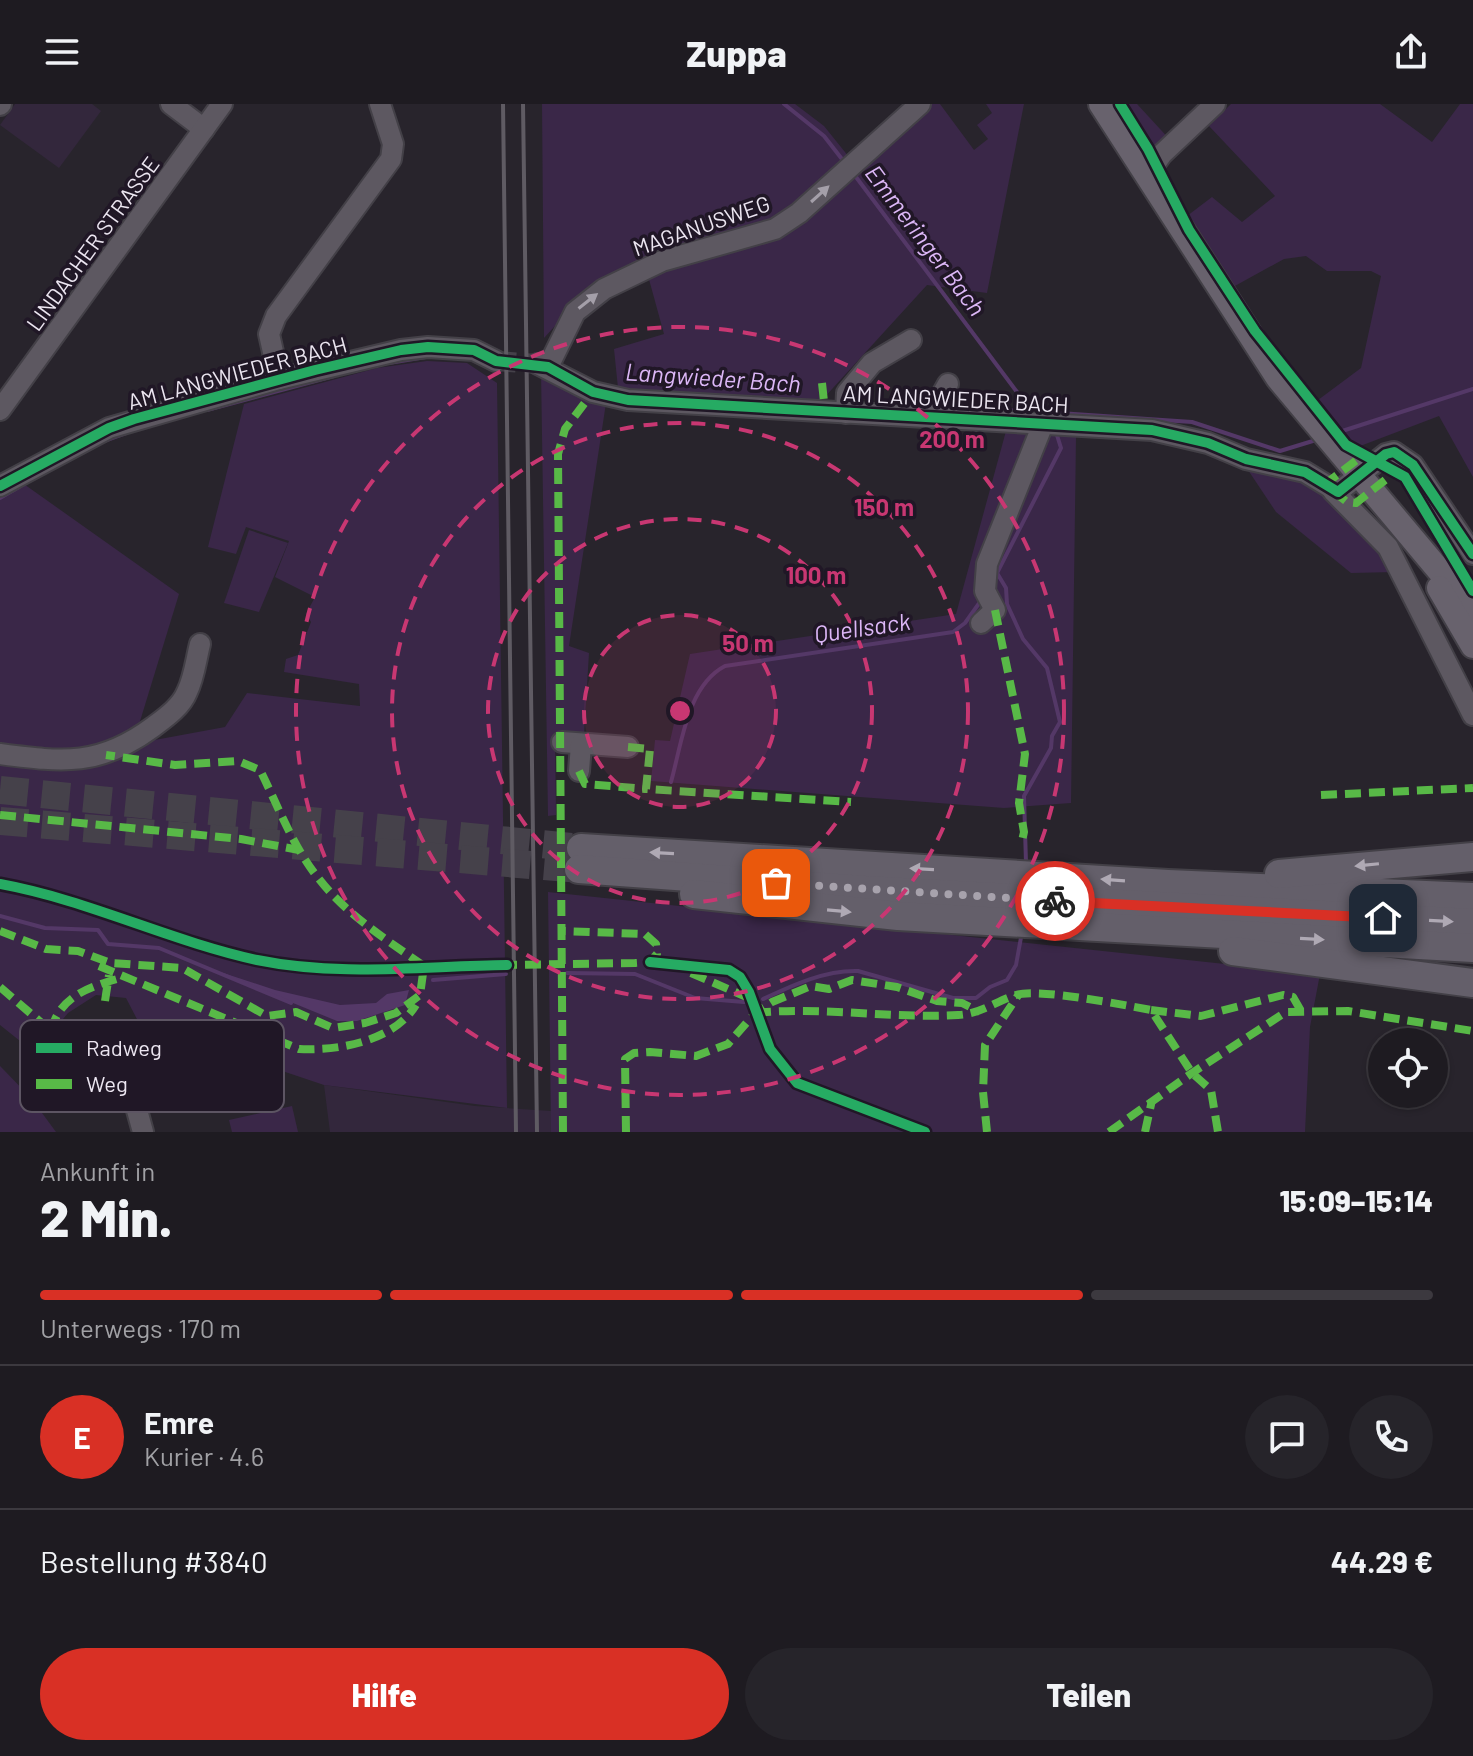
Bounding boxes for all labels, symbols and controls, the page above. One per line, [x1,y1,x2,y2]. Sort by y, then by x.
icon: menu [40,30,84,74]
icon: share [1389,30,1433,74]
text: Zuppa [686,31,787,74]
street label: LINDACHER STRASSE [20,151,164,335]
water label: Emmeringer Bach [860,159,992,321]
one-way arrow [810,185,830,203]
street label: MAGANUSWEG [629,189,773,261]
one-way arrow [578,294,598,310]
street label: AM LANGWIEDER BACH [125,330,349,414]
water label: Langwieder Bach [624,356,802,398]
street label: AM LANGWIEDER BACH [843,379,1069,417]
text: 200 m [919,424,985,453]
text: 150 m [854,492,914,521]
text: 100 m [786,560,846,589]
water label: Quellsack [812,606,912,648]
text: 50 m [722,628,774,657]
centre of rings [666,697,694,725]
one-way arrow [649,847,674,860]
pin [742,849,810,917]
one-way arrow [1354,859,1379,872]
icon: bag [754,861,798,905]
courier [1015,861,1095,941]
one-way arrow [909,862,934,875]
one-way arrow [1100,873,1125,886]
icon: bike [1033,879,1077,923]
pin [1349,884,1417,952]
icon: home [1361,896,1405,940]
one-way arrow [827,905,852,918]
one-way arrow [1429,915,1454,928]
one-way arrow [1300,932,1325,945]
legend [20,1020,284,1112]
map controls [1368,1028,1448,1108]
button: locate [1368,1028,1448,1108]
text: Radweg [86,1034,162,1060]
text: Weg [86,1070,128,1096]
text: Ankunft in [40,1155,155,1186]
text: 15:09–15:14 [1279,1182,1433,1218]
text: 2 Min. [40,1185,173,1247]
text: Unterwegs · 170 m [40,1312,241,1343]
button: chat [1245,1395,1329,1479]
button: phone [1349,1395,1433,1479]
text: Emre [144,1404,214,1440]
text: E [73,1419,91,1455]
text: Kurier · 4.6 [144,1440,264,1471]
text: Bestellung #3840 [40,1543,268,1579]
text: 44.29 € [1331,1543,1433,1579]
button: Hilfe [40,1648,729,1740]
button: Teilen [745,1648,1433,1740]

